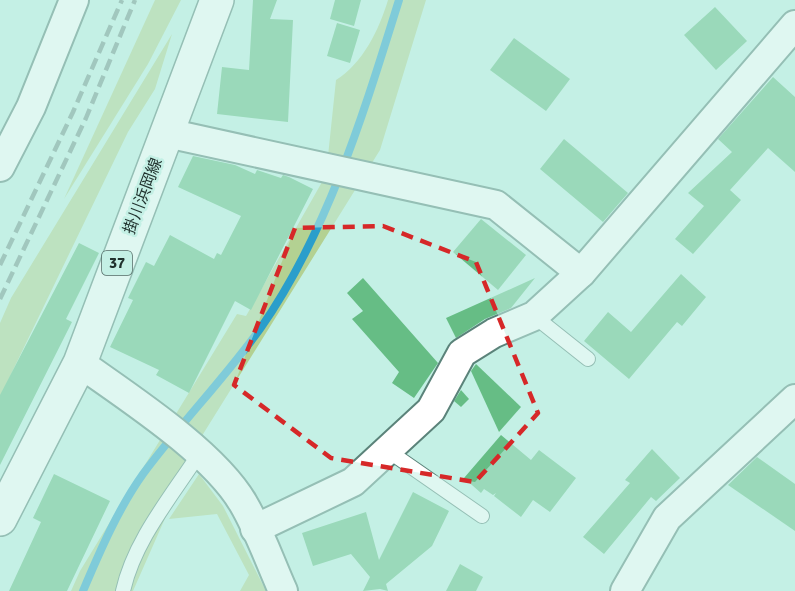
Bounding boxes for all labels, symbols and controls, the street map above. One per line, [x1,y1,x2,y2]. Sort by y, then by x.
street label: 掛川浜岡線 [119,155,167,237]
road number: 37 [102,251,132,275]

